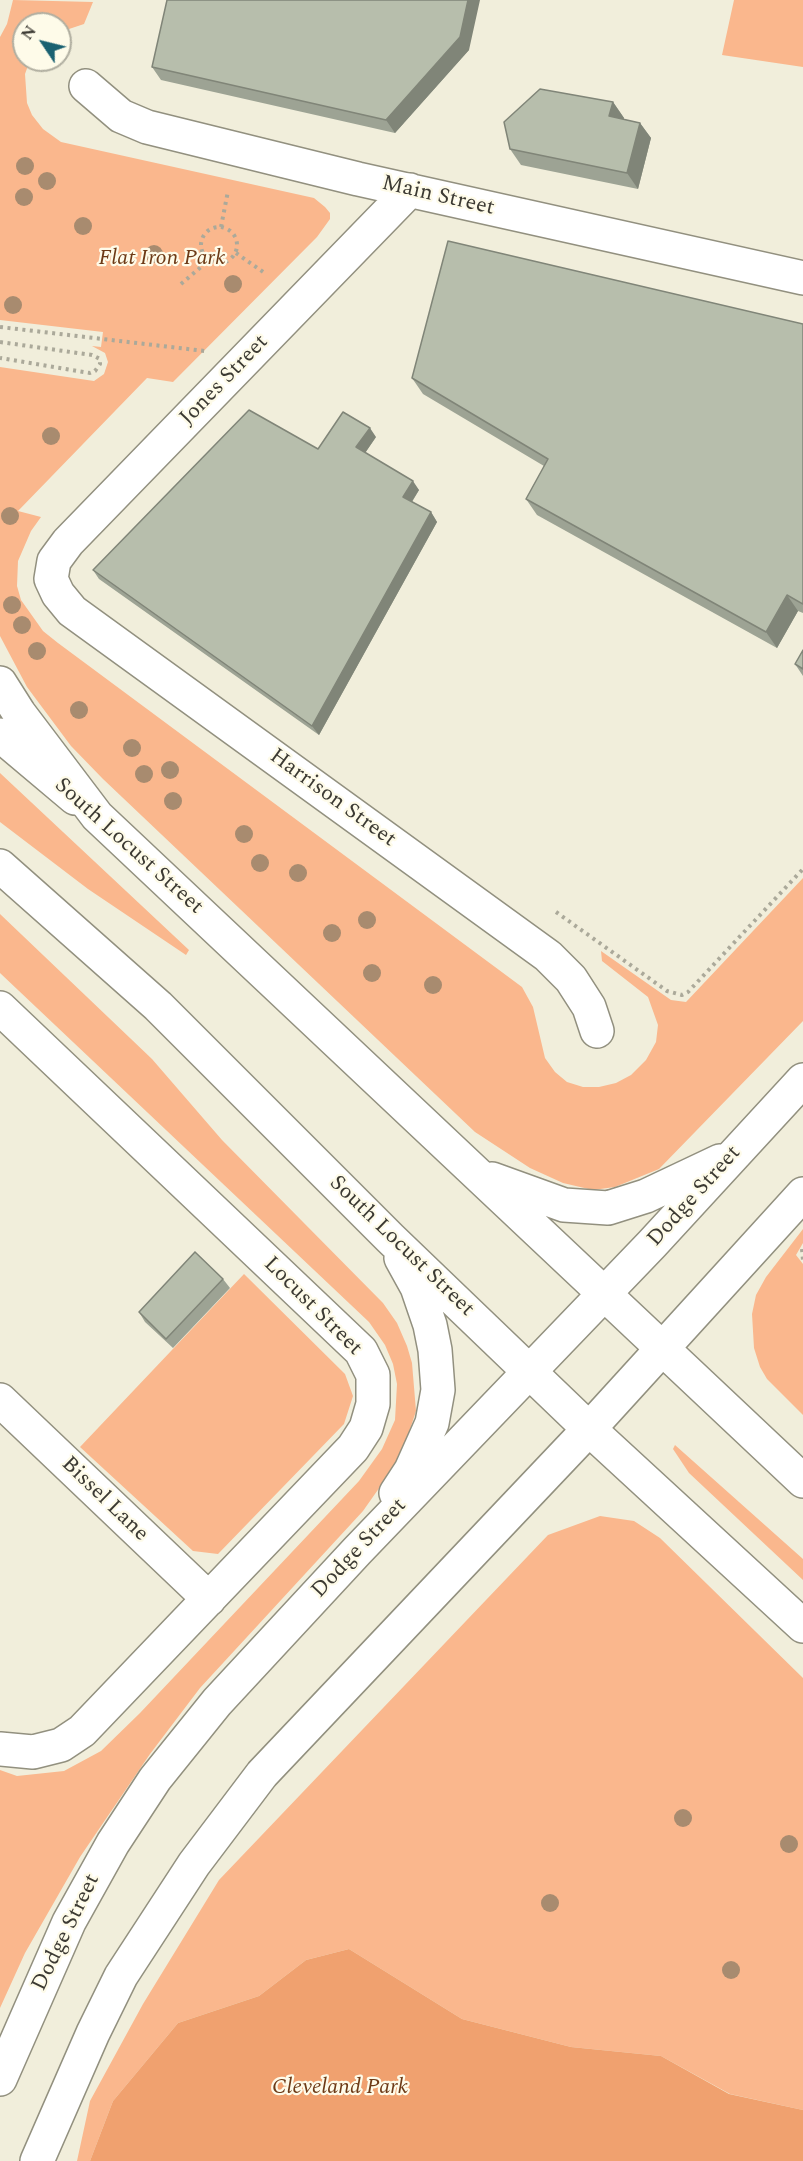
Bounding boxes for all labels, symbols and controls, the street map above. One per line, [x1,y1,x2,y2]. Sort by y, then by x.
north arrow [12,12,72,72]
text: N [15,21,42,45]
street label: Main Street [379,171,497,223]
park label: Flat Iron Park [99,247,225,273]
street label: Jones Street [175,330,275,432]
street label: Harrison Street [263,744,401,854]
street label: South Locust Street [48,773,208,921]
street label: Dodge Street [643,1141,747,1253]
street label: South Locust Street [323,1171,479,1323]
street label: Locust Street [257,1252,367,1362]
street label: Bissel Lane [55,1452,153,1548]
street label: Dodge Street [307,1494,413,1604]
street label: Dodge Street [27,1870,107,1996]
park label: Cleveland Park [272,2076,408,2102]

